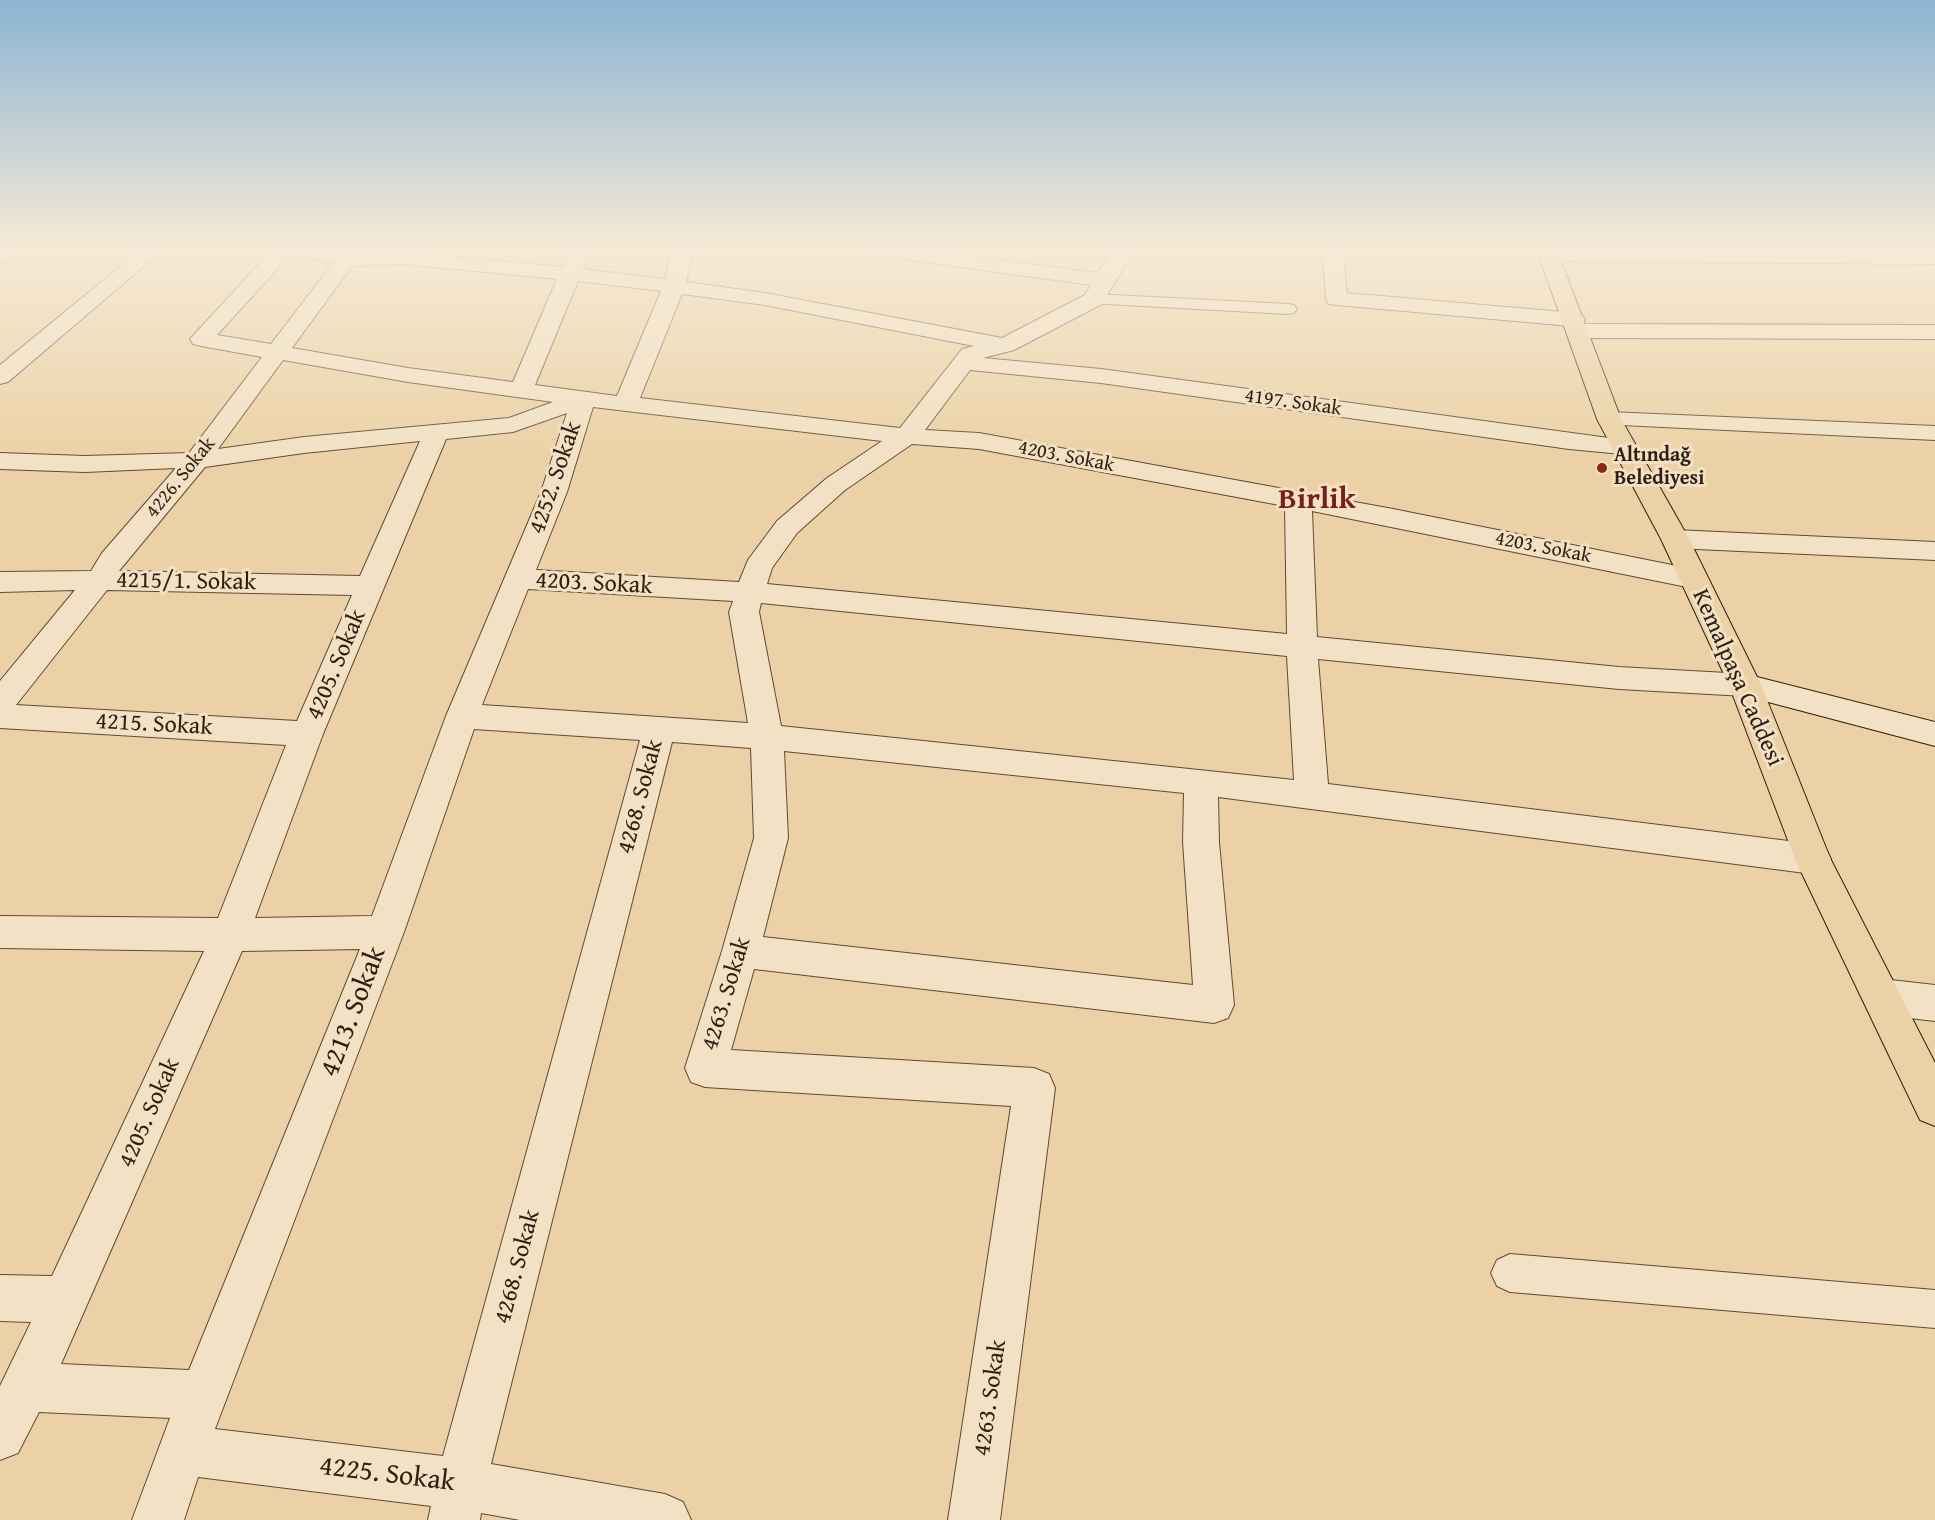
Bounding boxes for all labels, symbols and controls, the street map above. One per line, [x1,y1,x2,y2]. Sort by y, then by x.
street label: 4197. Sokak [1243,384,1343,422]
street label: 4252. Sokak [523,418,589,538]
street label: 4226. Sokak [141,433,221,523]
street label: 4203. Sokak [1016,436,1116,478]
place label: Altındağ Belediyesi [1614,444,1704,491]
marker: Altındağ Belediyesi [1595,461,1609,475]
district label: Birlik [1278,482,1356,518]
street label: 4203. Sokak [1493,527,1593,569]
street label: 4215/1. Sokak [116,566,256,598]
street label: 4203. Sokak [535,567,653,601]
street label: Kemalpaşa Caddesi [1685,585,1789,771]
street label: 4205. Sokak [301,606,373,724]
street label: 4215. Sokak [95,708,213,742]
street label: 4268. Sokak [612,737,670,857]
street label: 4263. Sokak [696,934,758,1054]
street label: 4213. Sokak [314,942,394,1082]
street label: 4205. Sokak [113,1054,187,1172]
street label: 4268. Sokak [489,1207,547,1327]
street label: 4263. Sokak [969,1338,1013,1458]
street label: 4225. Sokak [317,1450,457,1500]

